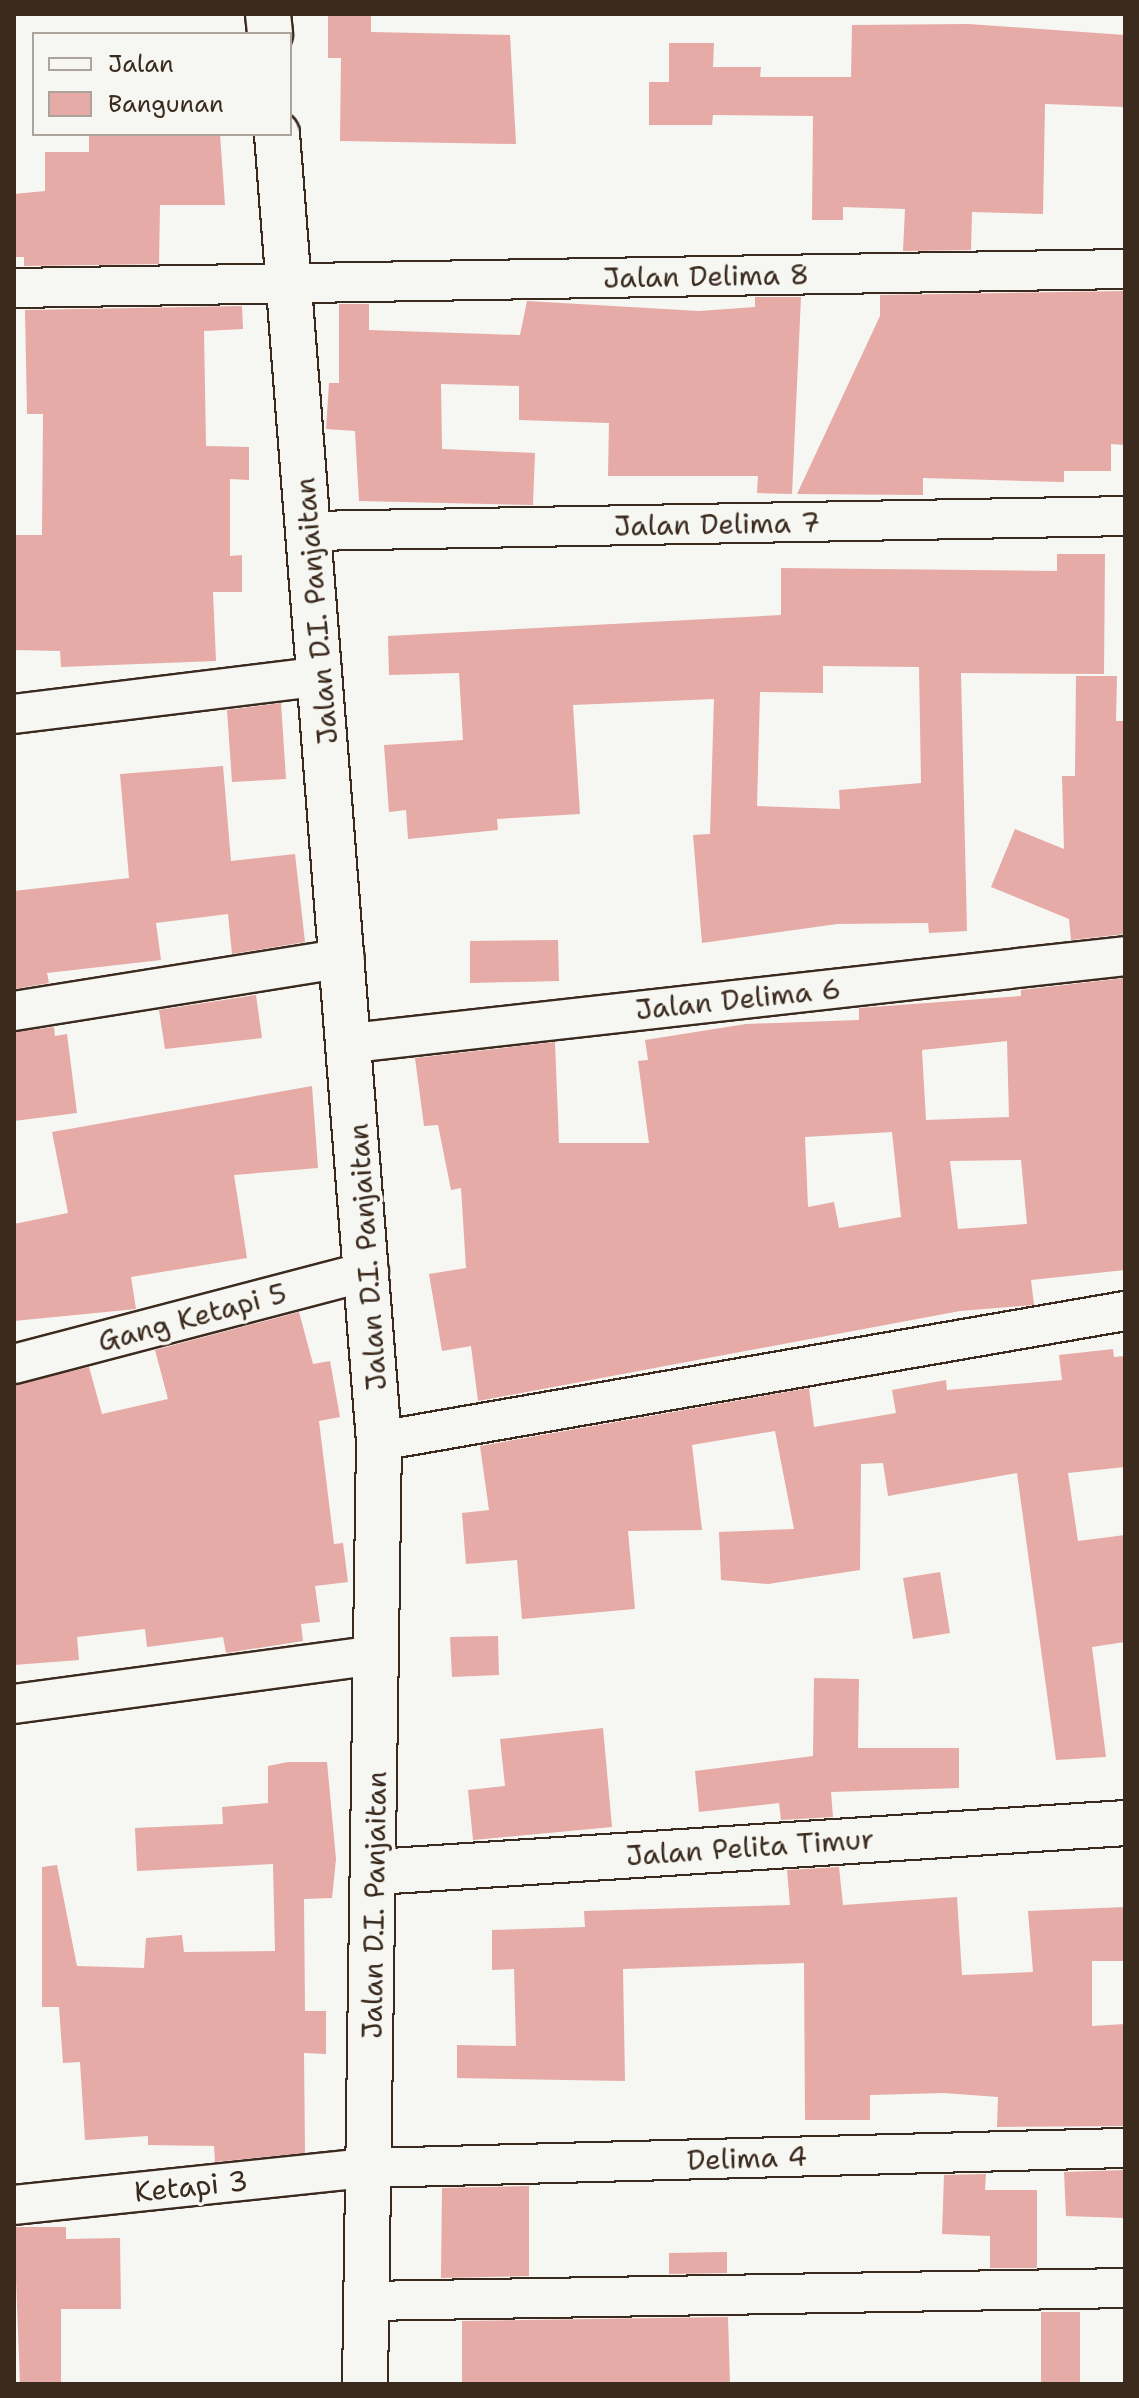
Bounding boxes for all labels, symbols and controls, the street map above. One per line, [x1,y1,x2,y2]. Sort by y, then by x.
legend [32,32,292,136]
text: Jalan [108,48,174,80]
text: Bangunan [108,88,224,120]
street label: Jalan Delima 8 [603,257,809,295]
street label: Jalan D.I. Panjaitan [288,476,344,746]
street label: Jalan Delima 7 [614,505,820,543]
street label: Jalan Delima 6 [634,972,842,1026]
street label: Jalan D.I. Panjaitan [341,1122,393,1392]
street label: Gang Ketapi 5 [94,1276,290,1358]
street label: Jalan D.I. Panjaitan [355,1771,393,2039]
street label: Jalan Pelita Timur [625,1822,875,1872]
street label: Delima 4 [686,2139,808,2177]
street label: Ketapi 3 [133,2163,249,2209]

